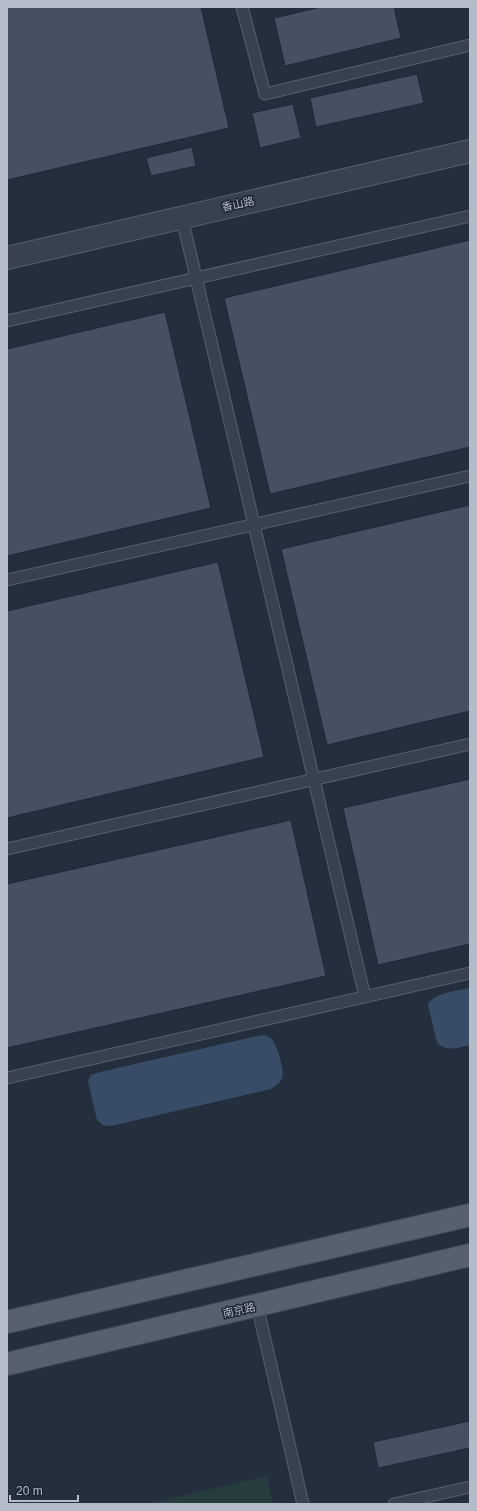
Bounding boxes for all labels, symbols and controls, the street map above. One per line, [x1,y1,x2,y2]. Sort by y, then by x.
street label: 香山路 [221,194,255,214]
street label: 南京路 [222,1300,256,1320]
scale bar [10,1477,78,1503]
text: 20 m [16,1484,43,1498]

